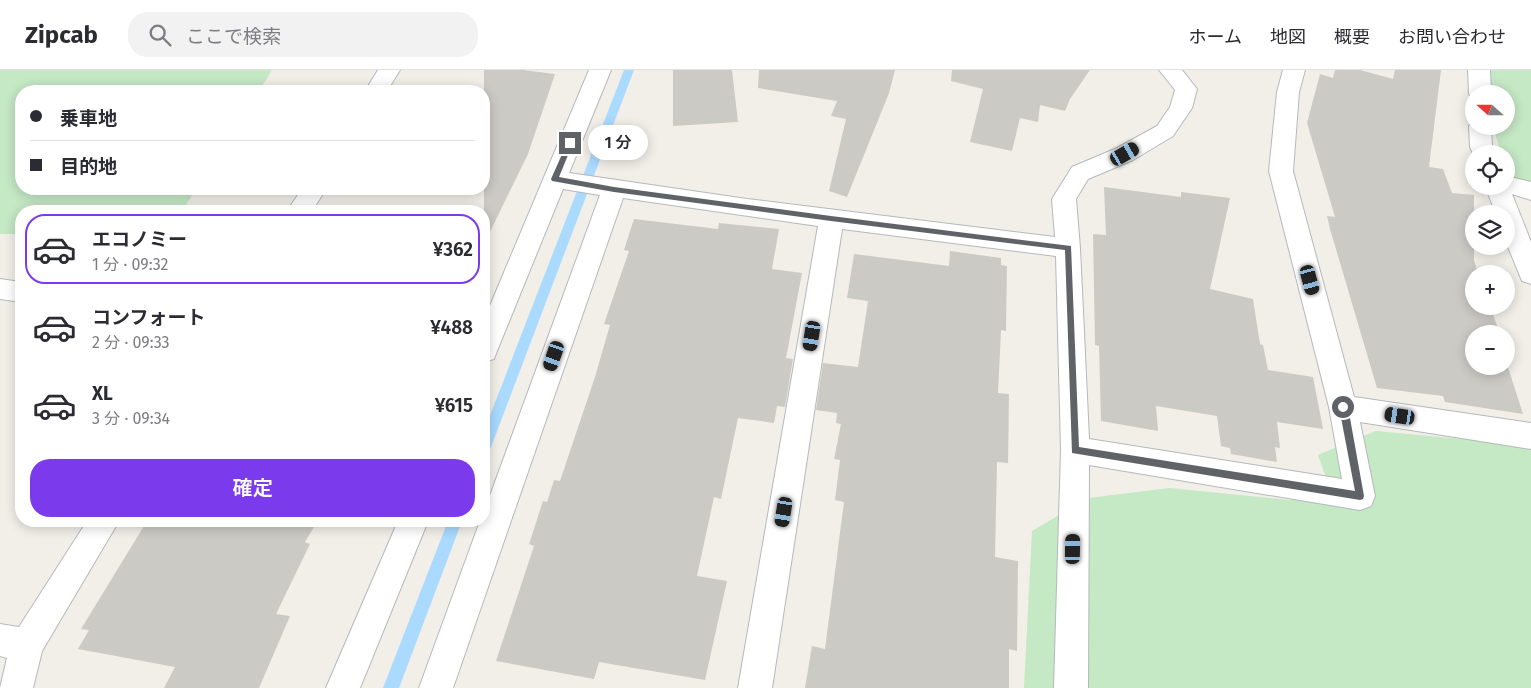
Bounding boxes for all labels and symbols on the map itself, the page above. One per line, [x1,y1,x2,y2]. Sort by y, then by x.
north arrow [1465,85,1515,135]
callout: 1 分 [588,126,648,160]
route end [559,132,581,154]
car [1108,140,1141,168]
car [1298,264,1321,296]
car [802,320,821,352]
car [542,339,565,373]
route start [1332,396,1354,418]
car [1384,406,1415,426]
car [774,496,793,528]
car [1065,534,1080,564]

